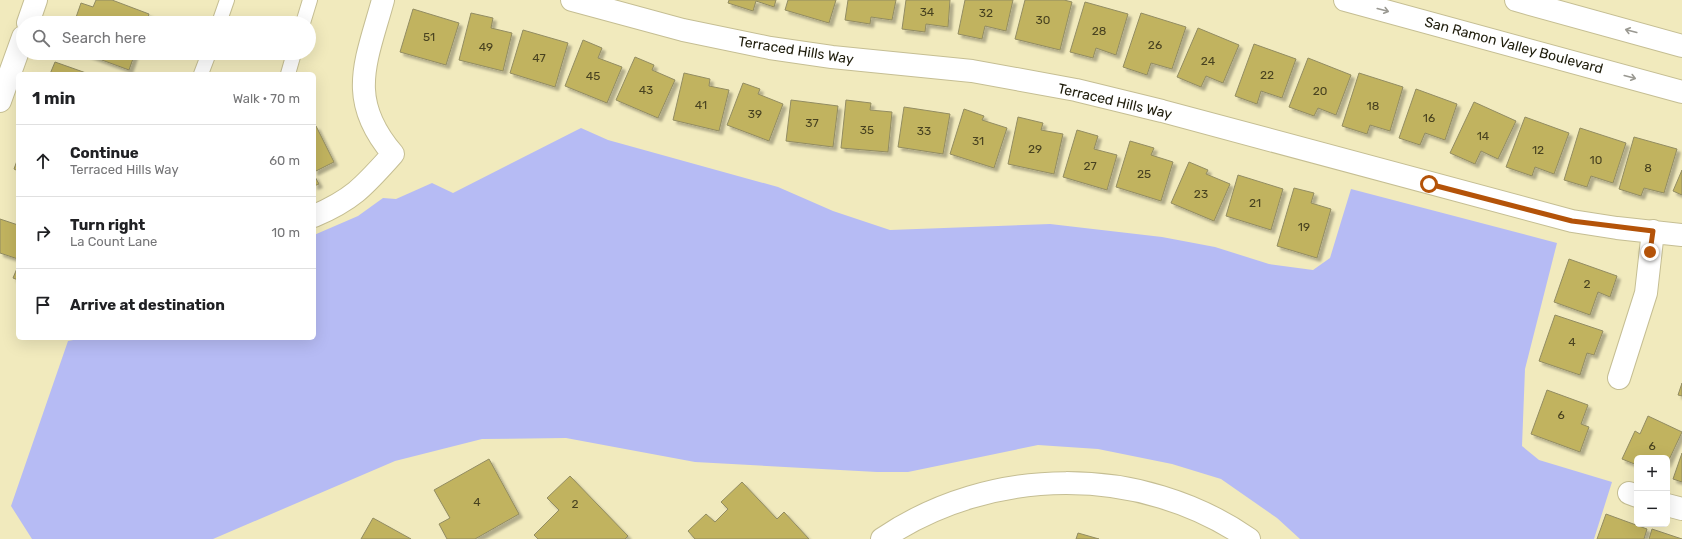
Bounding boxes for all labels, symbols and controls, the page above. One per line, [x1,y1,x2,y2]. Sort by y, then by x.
house number: 34 [920,5,935,19]
house number: 32 [979,6,993,20]
one-way arrow [1376,7,1389,14]
house number: 30 [1036,13,1050,27]
street label: San Ramon Valley Boulevard [1423,13,1605,78]
search box [16,16,316,60]
house number: 28 [1092,24,1106,38]
icon: search [30,27,52,49]
one-way arrow [1625,27,1638,35]
text: Search here [62,29,146,47]
house number: 51 [423,30,435,44]
street label: Terraced Hills Way [737,33,855,68]
house number: 26 [1148,38,1162,52]
house number: 49 [479,40,493,54]
house number: 47 [532,51,546,65]
house number: 24 [1201,54,1216,68]
house number: 22 [1260,68,1274,82]
house number: 45 [586,69,600,83]
one-way arrow [1623,74,1636,81]
street label: Terraced Hills Way [1056,80,1174,123]
house number: 43 [639,83,653,97]
house number: 20 [1313,84,1327,98]
text: 1 min [32,88,75,108]
text: Walk · 70 m [233,91,300,106]
house number: 41 [695,98,707,112]
house number: 18 [1367,99,1379,113]
house number: 39 [748,107,762,121]
house number: 16 [1423,111,1435,125]
house number: 37 [805,116,819,130]
house number: 35 [860,123,874,137]
house number: 33 [917,124,931,138]
house number: 14 [1477,129,1490,143]
house number: 31 [972,134,984,148]
house number: 29 [1028,142,1042,156]
house number: 12 [1532,143,1544,157]
text: Continue [70,144,139,162]
icon: ahead [32,150,54,172]
text: 60 m [269,153,300,168]
house number: 10 [1590,153,1602,167]
house number: 27 [1083,159,1097,173]
house number: 8 [1644,161,1652,175]
text: Terraced Hills Way [70,162,179,177]
house number: 25 [1137,167,1151,181]
route start [1420,175,1438,193]
house number: 23 [1194,187,1208,201]
house number: 21 [1249,196,1261,210]
text: Turn right [70,216,145,234]
house number: 19 [1298,220,1310,234]
icon: right [32,222,54,244]
text: 10 m [271,225,300,240]
text: La Count Lane [70,234,157,249]
route end [1641,243,1659,261]
house number: 2 [1583,277,1591,291]
icon: arrive [32,294,54,316]
text: Arrive at destination [70,296,225,314]
house number: 4 [1568,335,1576,349]
house number: 6 [1557,408,1565,422]
house number: 6 [1648,439,1656,453]
map controls [1634,455,1670,527]
button: + [1634,455,1670,491]
button: − [1634,491,1670,527]
house number: 4 [473,495,481,509]
house number: 2 [571,497,579,511]

